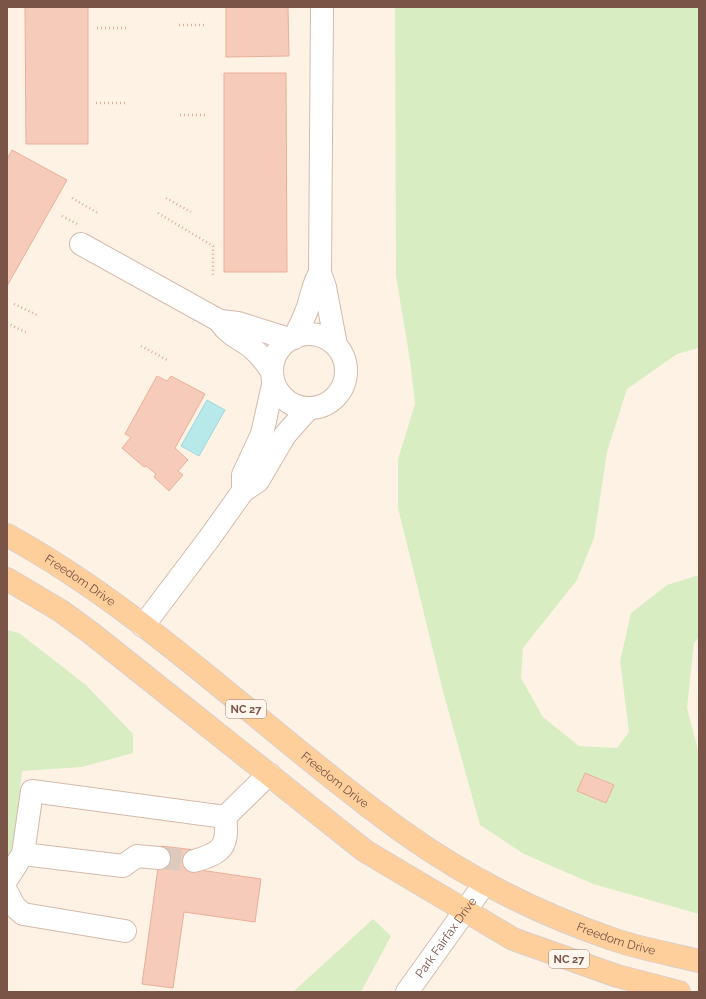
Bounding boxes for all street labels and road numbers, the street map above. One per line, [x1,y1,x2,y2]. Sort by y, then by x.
street label: Freedom Drive [42,552,118,609]
road number: NC 27 [226,700,266,718]
street label: Freedom Drive [298,749,371,811]
street label: Park Fairfax Drive [412,895,479,980]
street label: Freedom Drive [575,920,657,958]
road number: NC 27 [549,950,589,968]

